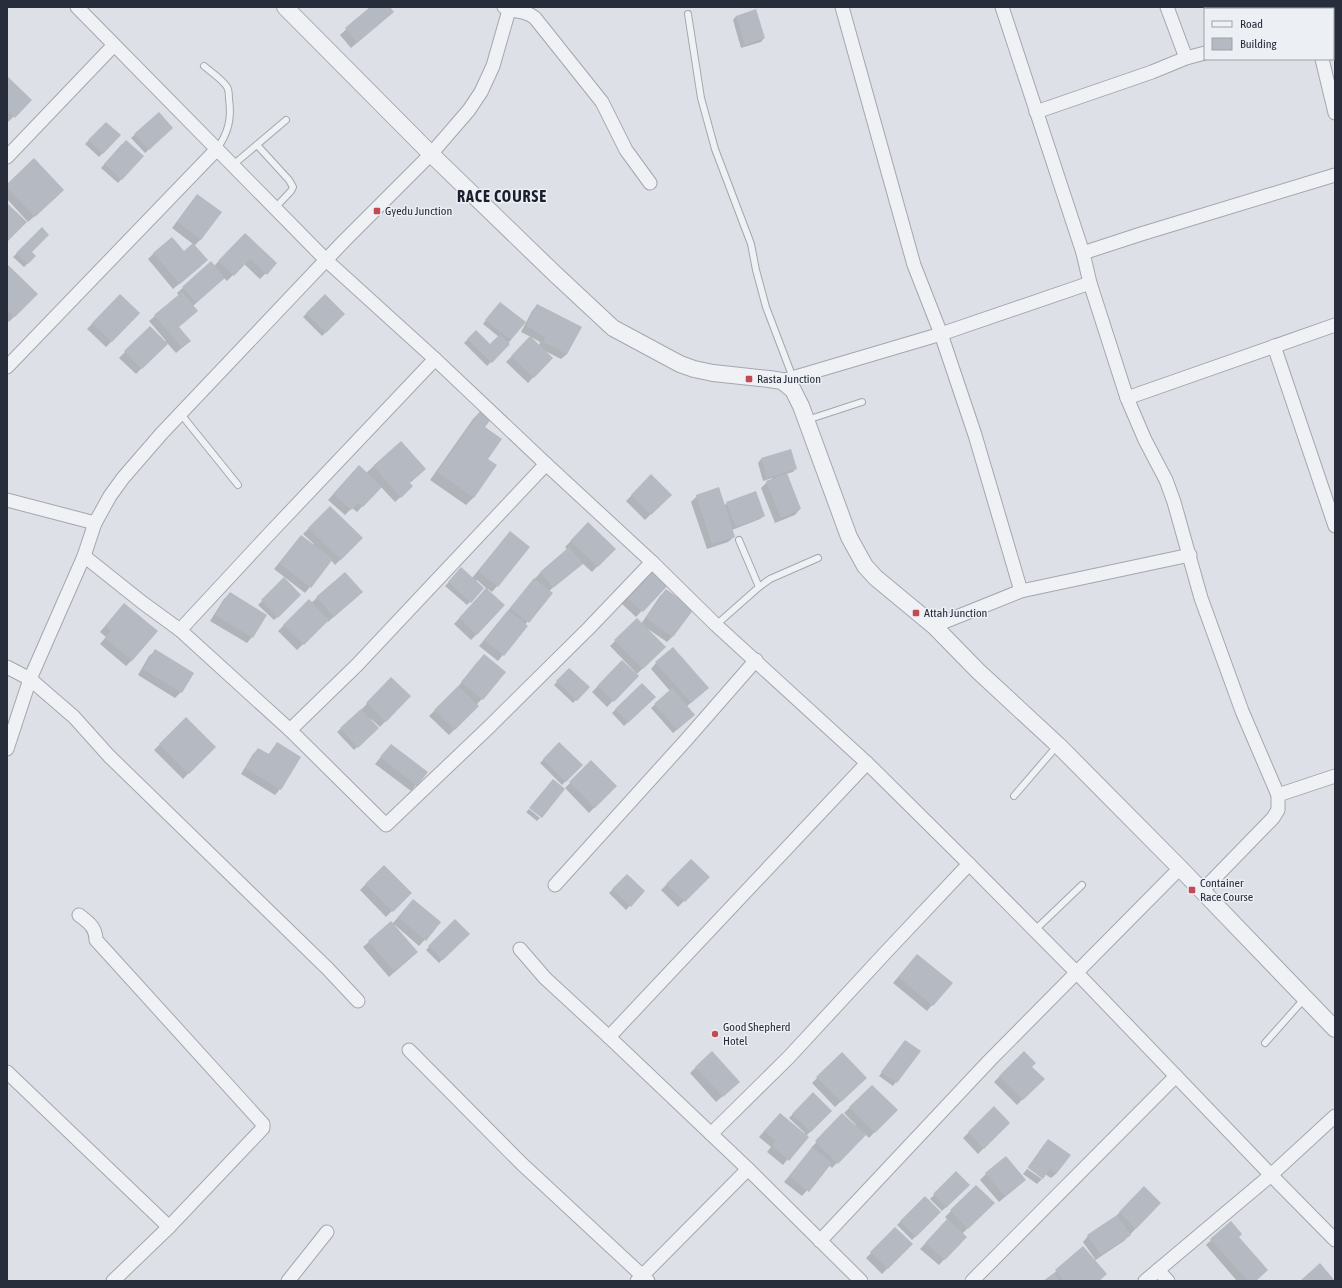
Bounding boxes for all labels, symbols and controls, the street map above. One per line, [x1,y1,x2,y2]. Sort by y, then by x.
legend [1204,8,1334,60]
text: Road [1240,17,1263,31]
text: Building [1240,37,1278,51]
district label: RACE COURSE [457,187,547,205]
place label: Gyedu Junction [385,204,452,218]
marker: Gyedu Junction [372,206,382,216]
place label: Rasta Junction [757,372,821,386]
marker: Rasta Junction [744,374,754,384]
place label: Attah Junction [924,606,987,620]
marker: Attah Junction [911,608,921,618]
place label: Container Race Course [1200,876,1253,904]
marker: Container Race Course [1187,885,1197,895]
place label: Good Shepherd Hotel [723,1020,790,1048]
marker: Good Shepherd Hotel [710,1029,720,1039]

